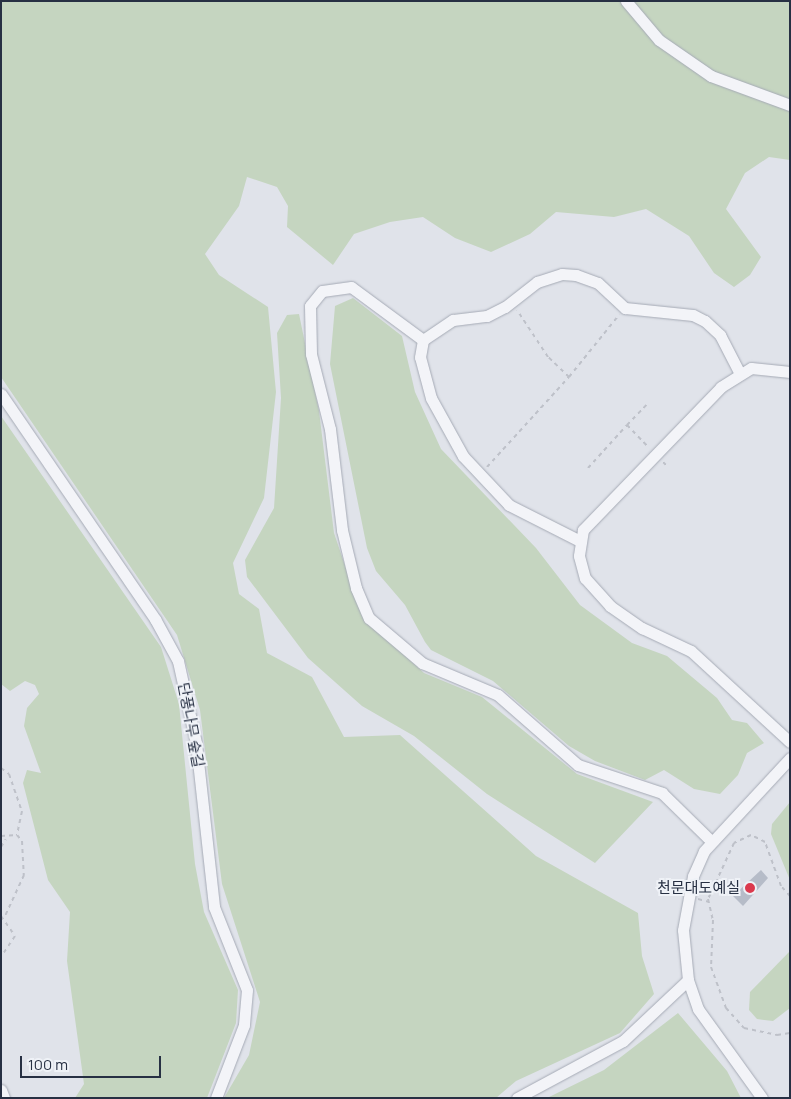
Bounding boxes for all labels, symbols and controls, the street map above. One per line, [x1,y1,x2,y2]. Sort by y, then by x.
street label: 단풍나무 숲길 [175,681,207,769]
place label: 천문대도예실 [657,879,740,897]
marker: 천문대도예실 [744,882,756,894]
scale bar [22,1046,164,1078]
text: 100 m [28,1054,68,1075]

